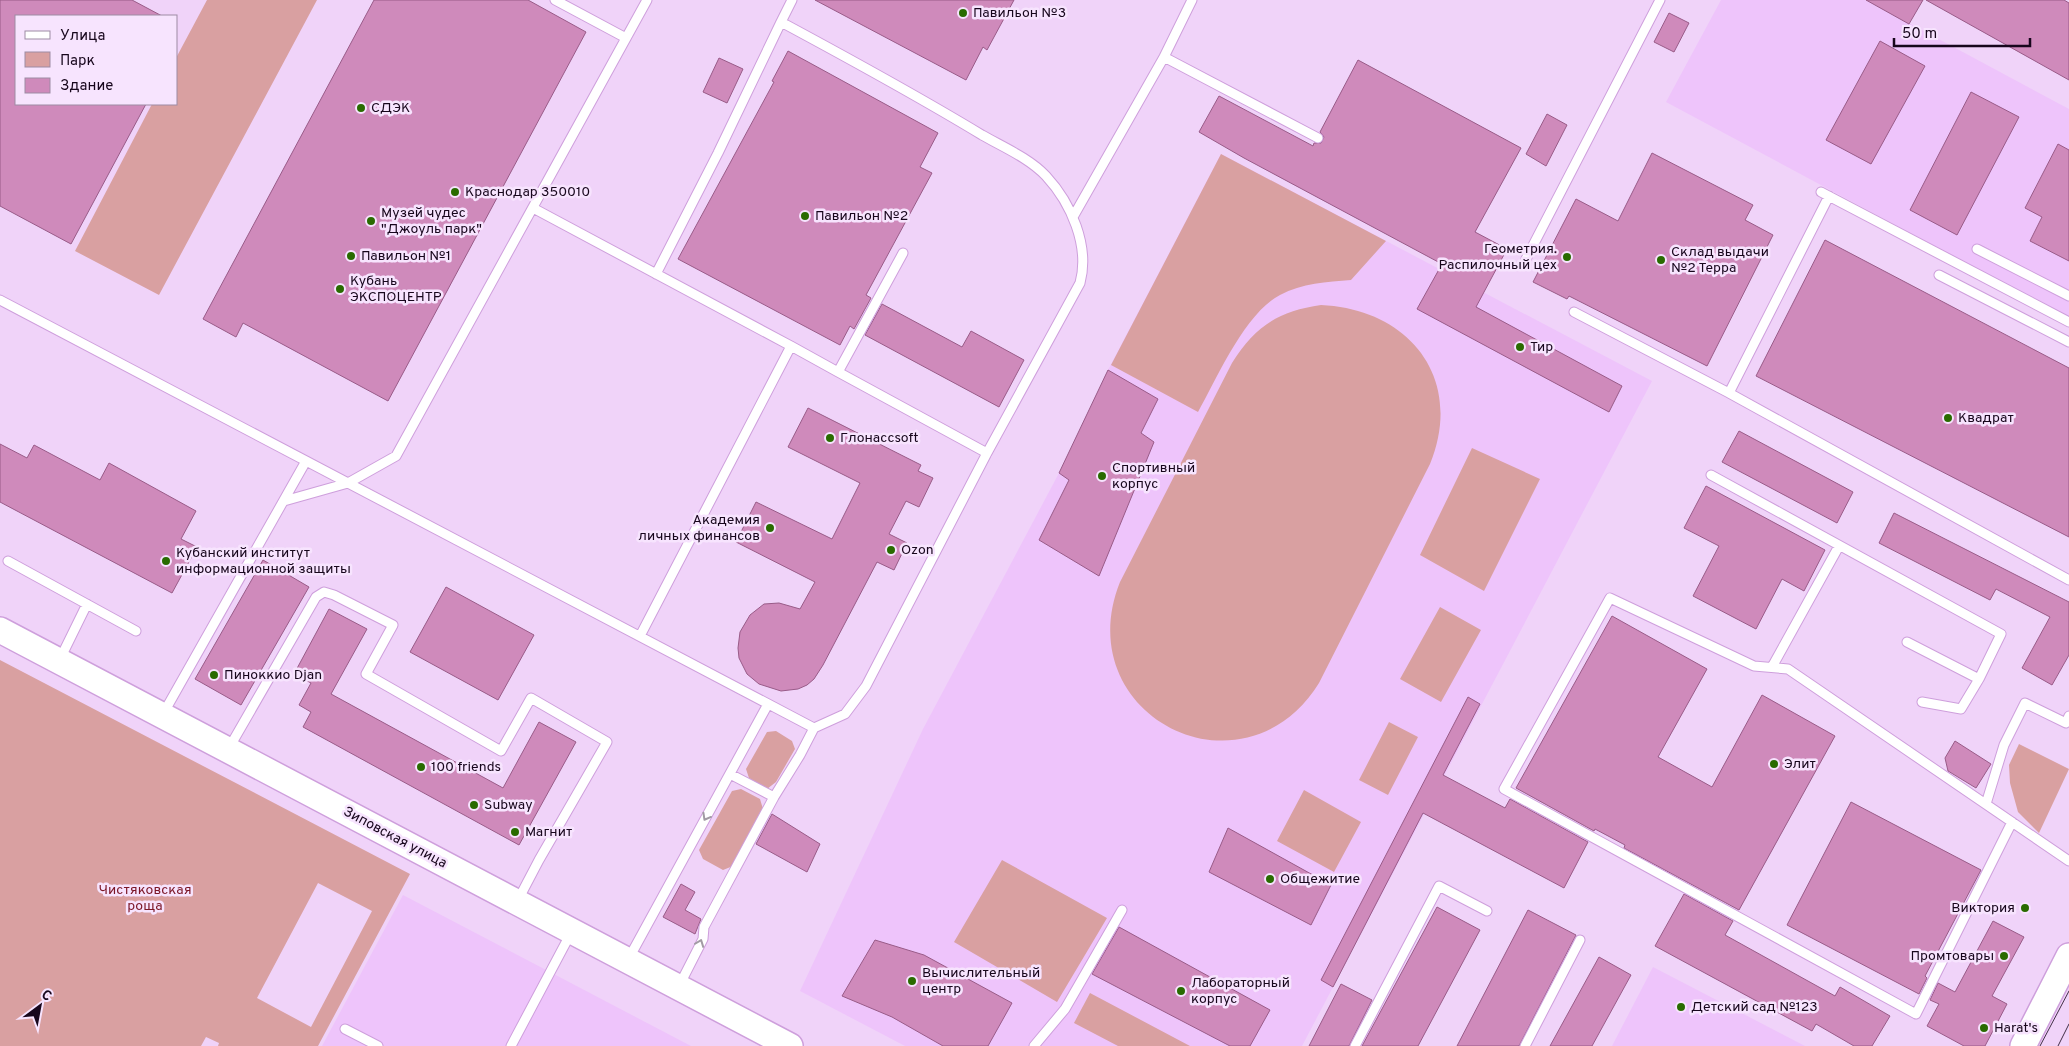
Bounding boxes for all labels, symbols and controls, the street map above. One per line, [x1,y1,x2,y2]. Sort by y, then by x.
place label: Павильон №3 [973,5,1066,22]
marker: Павильон №3 [957,7,969,19]
legend [15,15,178,105]
scale bar [1894,15,2030,47]
text: 50 m [1902,25,1937,44]
text: Улица [60,27,105,46]
text: Парк [60,52,95,71]
text: Здание [60,77,113,96]
place label: СДЭК [371,100,410,117]
marker: СДЭК [355,102,367,114]
place label: Краснодар 350010 [465,184,590,201]
marker: Краснодар 350010 [449,186,461,198]
place label: Музей чудес "Джоуль парк" [381,205,482,238]
place label: Павильон №2 [815,208,908,225]
marker: Павильон №2 [799,210,811,222]
marker: Музей чудес "Джоуль парк" [365,215,377,227]
place label: Геометрия. Распилочный цех [1438,241,1557,274]
place label: Склад выдачи №2 Терра [1671,244,1769,277]
place label: Павильон №1 [361,248,451,265]
marker: Павильон №1 [345,250,357,262]
marker: Геометрия. Распилочный цех [1561,251,1573,263]
marker: Склад выдачи №2 Терра [1655,254,1667,266]
place label: Кубань ЭКСПОЦЕНТР [350,273,442,306]
marker: Кубань ЭКСПОЦЕНТР [334,283,346,295]
place label: Тир [1530,339,1553,356]
marker: Тир [1514,341,1526,353]
place label: Квадрат [1958,410,2014,427]
marker: Квадрат [1942,412,1954,424]
place label: Глонассsoft [840,430,919,447]
marker: Глонассsoft [824,432,836,444]
place label: Спортивный корпус [1112,460,1195,493]
marker: Спортивный корпус [1096,470,1108,482]
place label: Академия личных финансов [638,512,760,545]
marker: Академия личных финансов [764,522,776,534]
place label: Ozon [901,542,934,559]
marker: Ozon [885,544,897,556]
place label: Кубанский институт информационной защиты [176,545,351,578]
marker: Кубанский институт информационной защиты [160,555,172,567]
place label: Пиноккио Djan [224,667,322,684]
marker: Пиноккио Djan [208,669,220,681]
place label: Элит [1784,756,1816,773]
marker: Элит [1768,758,1780,770]
place label: 100 friends [431,759,501,776]
marker: 100 friends [415,761,427,773]
place label: Subway [484,797,533,814]
marker: Subway [468,799,480,811]
street label: Зиповская улица [340,804,450,872]
one-way arrow [702,812,712,821]
place label: Магнит [525,824,572,841]
marker: Магнит [509,826,521,838]
place label: Общежитие [1280,871,1360,888]
marker: Общежитие [1264,873,1276,885]
park label: Чистяковская роща [98,882,192,915]
place label: Виктория [1951,900,2015,917]
marker: Виктория [2019,902,2031,914]
one-way arrow [694,940,704,948]
place label: Промтовары [1910,948,1994,965]
marker: Промтовары [1998,950,2010,962]
place label: Вычислительный центр [922,965,1040,998]
marker: Вычислительный центр [906,975,918,987]
place label: Лабораторный корпус [1191,975,1290,1008]
north arrow [15,981,65,1031]
marker: Лабораторный корпус [1175,985,1187,997]
text: С [38,987,54,1006]
place label: Детский сад №123 [1691,999,1818,1016]
marker: Детский сад №123 [1675,1001,1687,1013]
place label: Harat's [1994,1020,2038,1037]
marker: Harat's [1978,1022,1990,1034]

